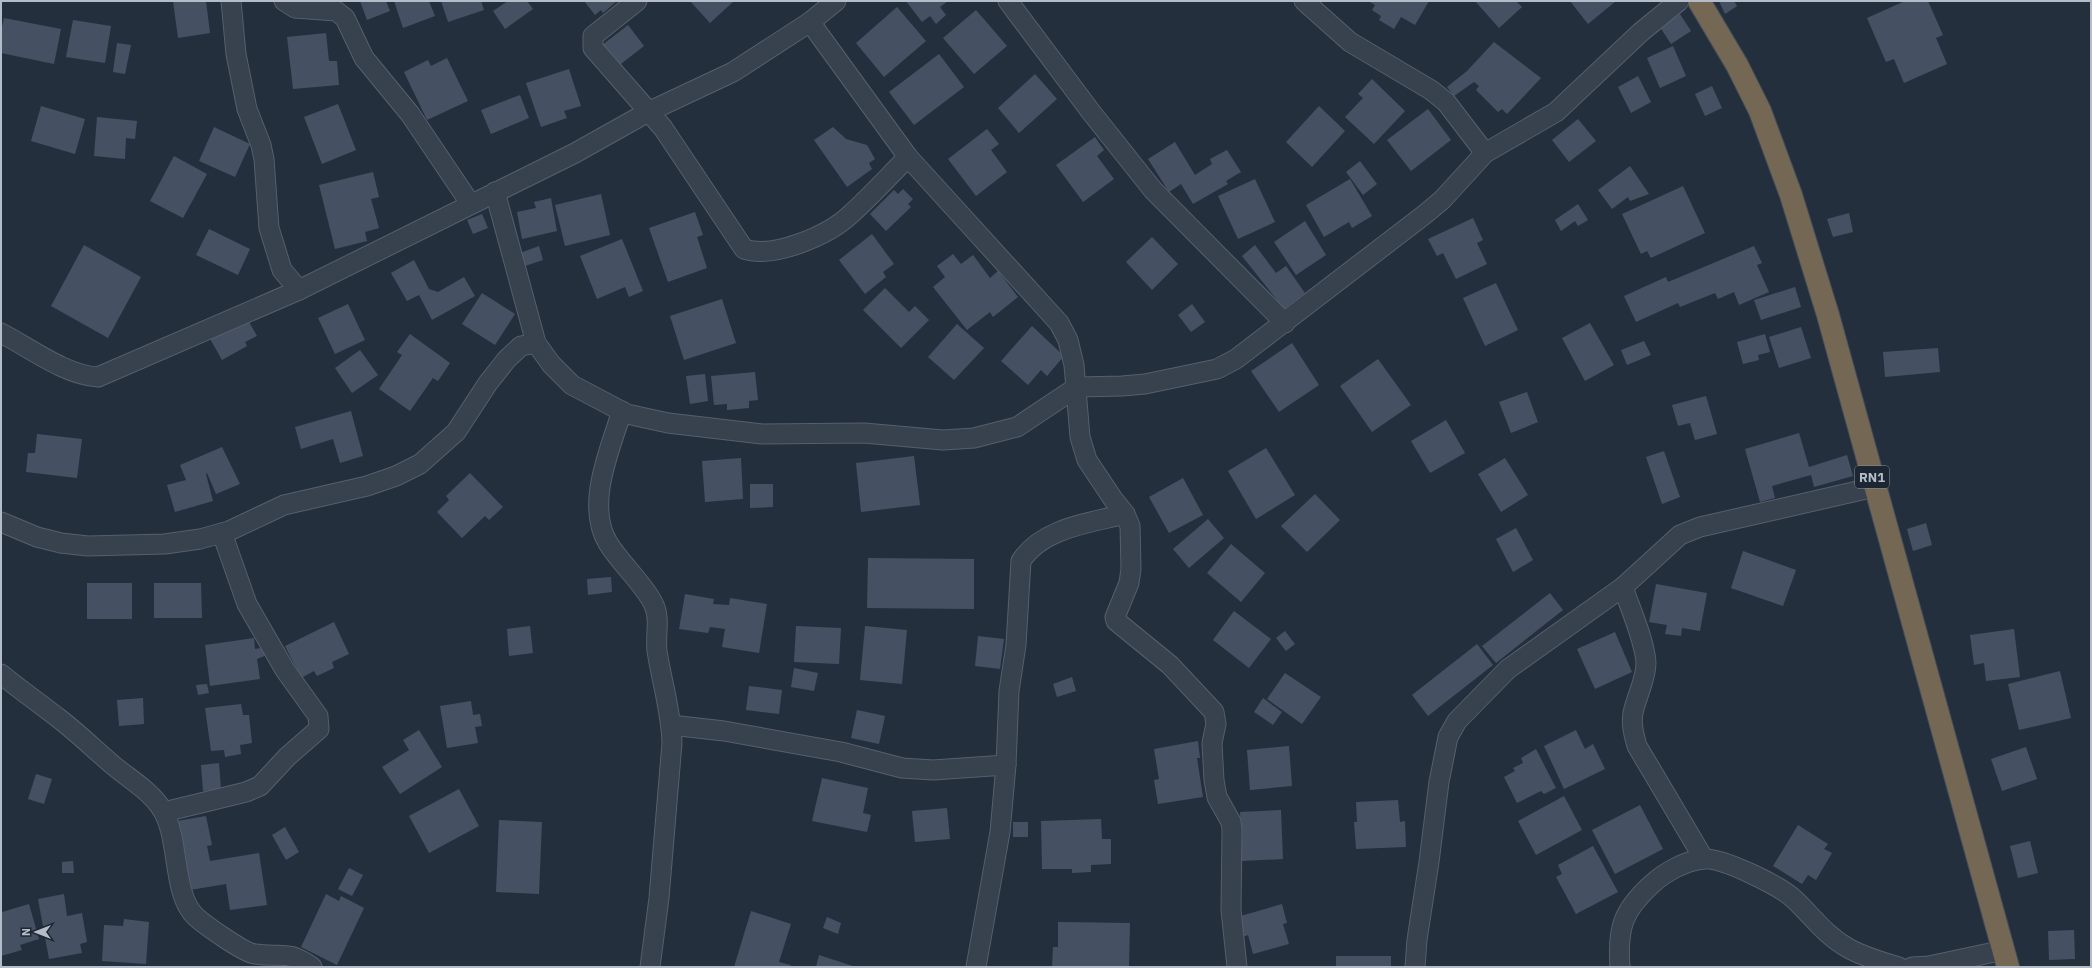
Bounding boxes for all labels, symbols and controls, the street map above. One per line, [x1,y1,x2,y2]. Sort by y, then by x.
road number: RN1 [1855,466,1889,488]
north arrow [16,912,56,952]
text: N [19,928,33,936]

